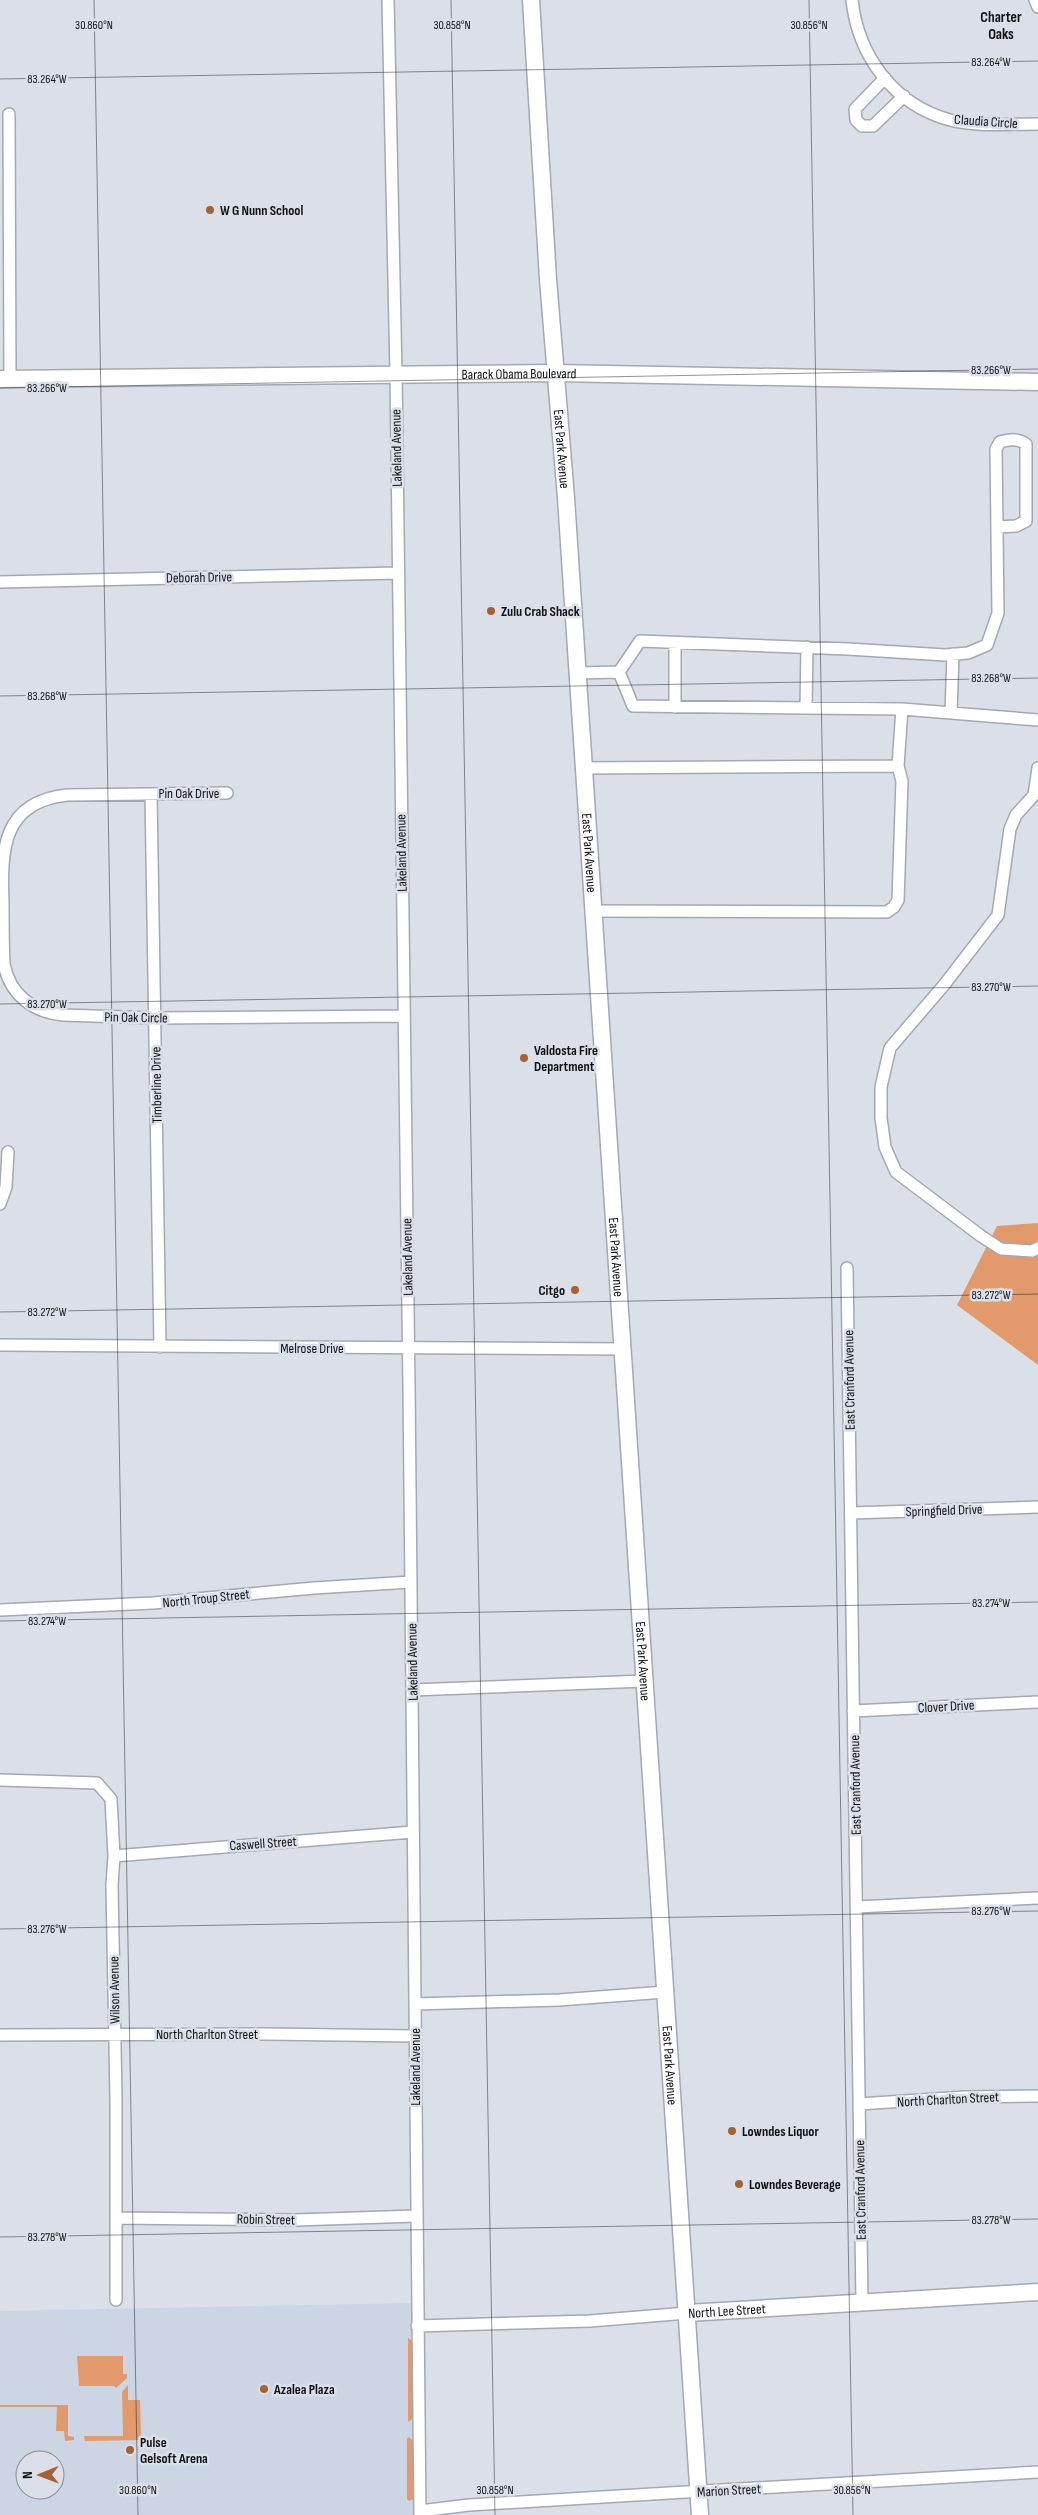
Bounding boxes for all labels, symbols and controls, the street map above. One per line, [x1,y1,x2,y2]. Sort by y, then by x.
district label: Charter Oaks [980,8,1022,44]
text: 30.860°N [75,18,113,33]
text: 30.858°N [433,18,471,33]
text: 30.856°N [790,18,828,33]
text: 83.264°W [971,55,1011,70]
text: 83.264°W [27,72,67,87]
street label: Claudia Circle [954,111,1018,132]
place label: W G Nunn School [220,202,303,219]
marker: W G Nunn School [204,204,216,216]
text: 83.266°W [971,363,1011,378]
street label: Barack Obama Boulevard [461,365,577,383]
text: 83.266°W [27,381,67,396]
street label: Lakeland Avenue [387,409,406,487]
street label: East Park Avenue [550,409,573,489]
street label: Deborah Drive [166,568,232,587]
place label: Zulu Crab Shack [501,603,580,620]
marker: Zulu Crab Shack [485,605,497,617]
text: 83.268°W [971,671,1011,686]
text: 83.268°W [27,689,67,704]
street label: Pin Oak Drive [159,785,219,802]
street label: East Park Avenue [578,813,600,893]
street label: Lakeland Avenue [392,814,411,892]
text: 83.270°W [971,980,1011,995]
text: 83.270°W [27,997,67,1012]
street label: Pin Oak Circle [104,1008,168,1027]
place label: Valdosta Fire Department [534,1042,598,1075]
street label: Timberline Drive [147,1047,166,1123]
marker: Valdosta Fire Department [518,1052,530,1064]
street label: East Park Avenue [605,1217,627,1297]
street label: Lakeland Avenue [398,1218,417,1296]
place label: Citgo [538,1282,565,1299]
marker: Citgo [569,1284,581,1296]
text: 83.272°W [971,1288,1011,1303]
text: 83.272°W [27,1305,67,1320]
street label: East Cranford Avenue [840,1330,859,1430]
street label: Melrose Drive [280,1340,344,1357]
street label: Springfield Drive [905,1501,983,1520]
street label: North Troup Street [162,1585,250,1612]
text: 83.274°W [972,1596,1010,1611]
text: 83.274°W [28,1614,66,1629]
street label: East Park Avenue [632,1621,654,1701]
street label: Lakeland Avenue [403,1623,422,1701]
street label: Clover Drive [917,1697,975,1716]
street label: East Cranford Avenue [846,1735,865,1835]
street label: Caswell Street [229,1833,297,1854]
text: 83.276°W [971,1904,1011,1919]
text: 83.276°W [27,1922,67,1937]
street label: Wilson Avenue [105,1956,124,2024]
street label: East Park Avenue [659,2025,681,2106]
street label: North Charlton Street [156,2026,258,2043]
street label: Lakeland Avenue [407,2028,424,2106]
street label: North Charlton Street [897,2088,999,2111]
place label: Lowndes Liquor [742,2123,819,2140]
marker: Lowndes Liquor [726,2125,738,2137]
street label: East Cranford Avenue [851,2140,870,2240]
place label: Lowndes Beverage [749,2176,841,2193]
marker: Lowndes Beverage [733,2178,745,2190]
street label: Robin Street [237,2210,295,2229]
text: 83.278°W [971,2213,1011,2228]
text: 83.278°W [27,2230,67,2245]
street label: North Lee Street [688,2300,766,2322]
place label: Azalea Plaza [273,2381,335,2398]
marker: Azalea Plaza [258,2383,270,2395]
place label: Pulse Gelsoft Arena [140,2434,208,2467]
marker: Pulse Gelsoft Arena [124,2444,136,2456]
north arrow [15,2450,65,2500]
text: N [19,2471,36,2479]
street label: Marion Street [697,2480,761,2501]
text: 30.860°N [119,2483,157,2498]
text: 30.858°N [476,2483,514,2498]
text: 30.856°N [833,2483,871,2498]

